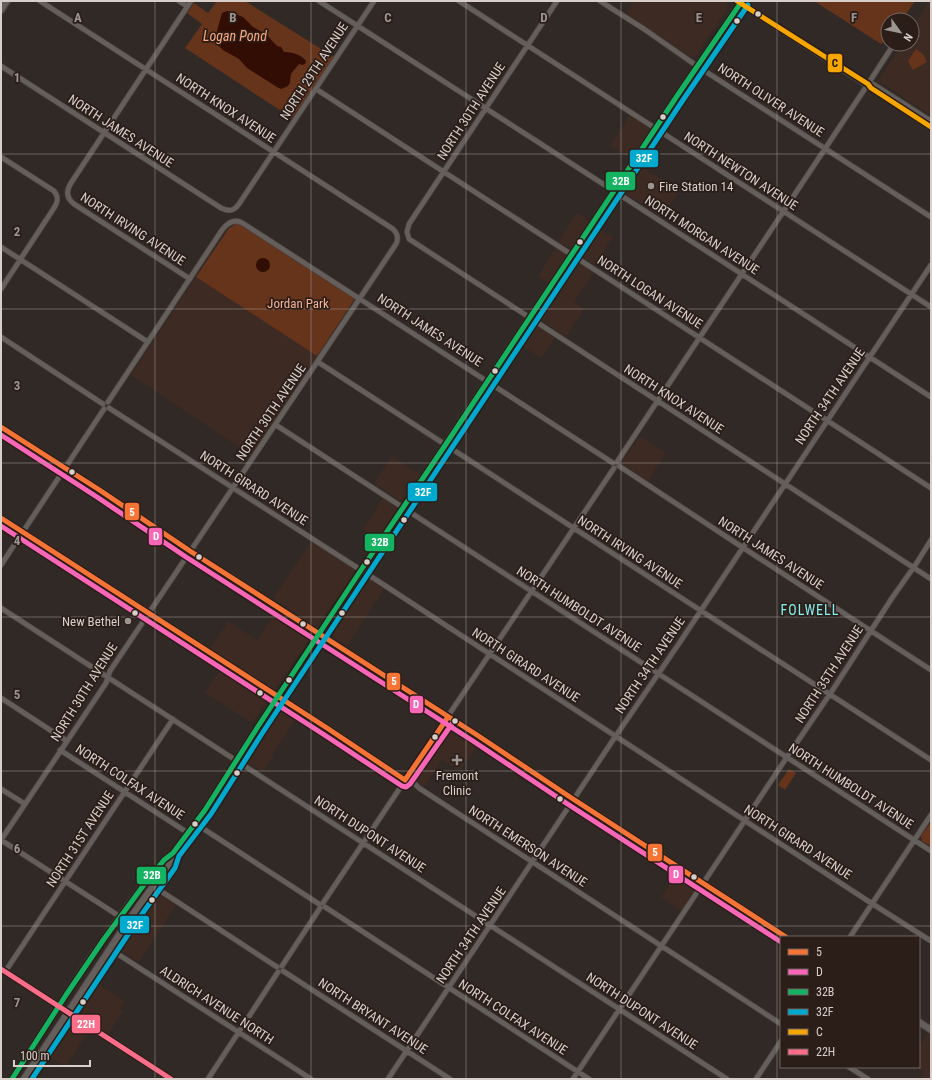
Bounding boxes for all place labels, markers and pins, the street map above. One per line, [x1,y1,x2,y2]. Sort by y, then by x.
unlabelled marker [753,9,763,19]
unlabelled marker [732,16,742,26]
unlabelled marker [658,112,668,122]
place label: Fire Station 14 [659,179,734,194]
marker: Fire Station 14 [646,181,656,191]
unlabelled marker [575,237,585,247]
unlabelled marker [490,366,500,376]
unlabelled marker [67,467,77,477]
unlabelled marker [399,515,409,525]
unlabelled marker [194,552,204,562]
unlabelled marker [362,557,372,567]
unlabelled marker [130,608,140,618]
unlabelled marker [337,608,347,618]
place label: New Bethel [62,614,120,629]
marker: New Bethel [123,616,133,626]
unlabelled marker [298,619,308,629]
unlabelled marker [284,675,294,685]
unlabelled marker [255,688,265,698]
unlabelled marker [450,716,460,726]
unlabelled marker [430,732,440,742]
marker: Fremont Clinic [451,754,463,766]
unlabelled marker [232,768,242,778]
place label: Fremont Clinic [436,768,478,798]
unlabelled marker [555,794,565,804]
unlabelled marker [190,819,200,829]
unlabelled marker [689,872,699,882]
unlabelled marker [147,895,157,905]
unlabelled marker [78,997,88,1007]

